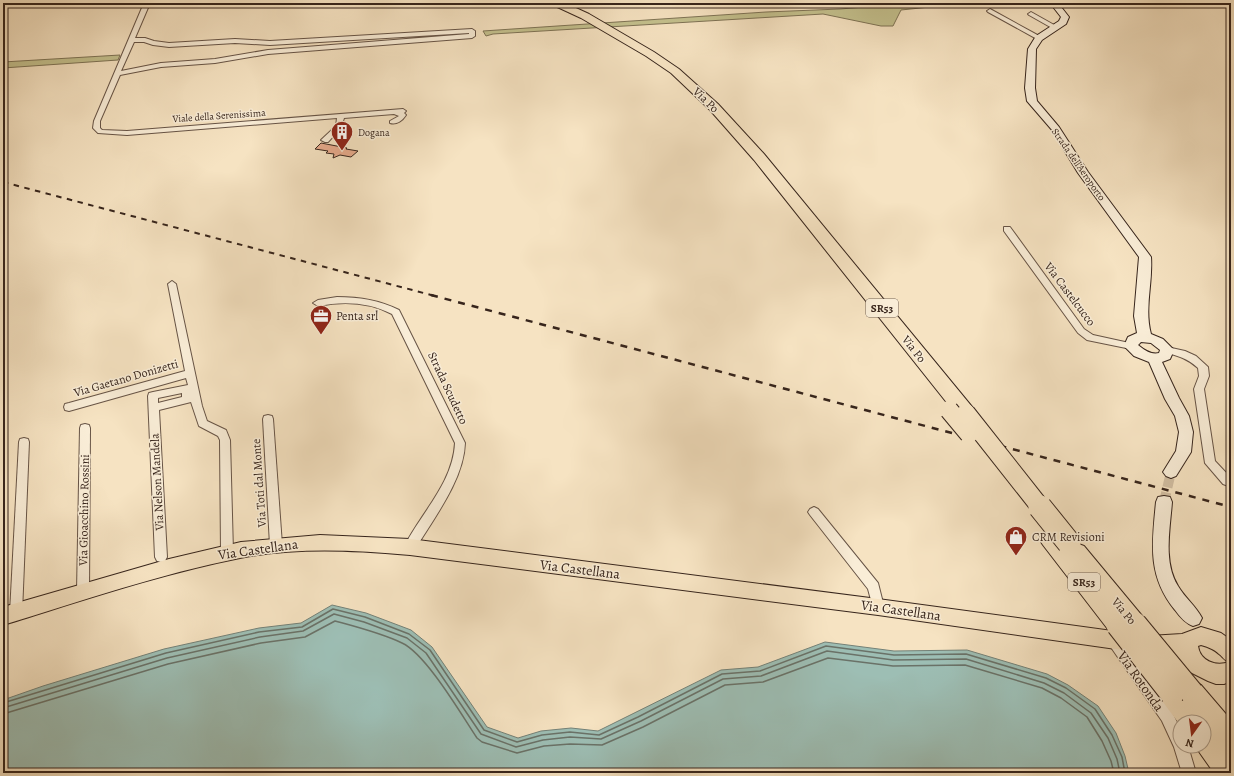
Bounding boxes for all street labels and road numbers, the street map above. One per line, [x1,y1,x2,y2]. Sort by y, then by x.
street label: Via Po [689,83,722,116]
street label: Viale della Serenissima [171,106,266,125]
street label: Strada dell'Aeroporto [1048,125,1109,204]
street label: Via Castelcucco [1040,258,1099,329]
road number: SR53 [866,299,898,317]
street label: Via Po [898,331,930,366]
street label: Strada Scudetto [424,349,472,427]
street label: Via Gaetano Donizetti [71,355,180,401]
street label: Via Nelson Mandela [146,433,168,532]
street label: Via Toti dal Monte [248,438,270,529]
street label: Via Gioacchino Rossini [75,454,93,567]
street label: Via Castellana [216,534,300,565]
street label: Via Castellana [538,555,622,584]
road number: SR53 [1068,573,1100,591]
street label: Via Po [1108,593,1140,628]
street label: Via Castellana [859,595,943,626]
street label: Via Rotonda [1112,646,1169,716]

